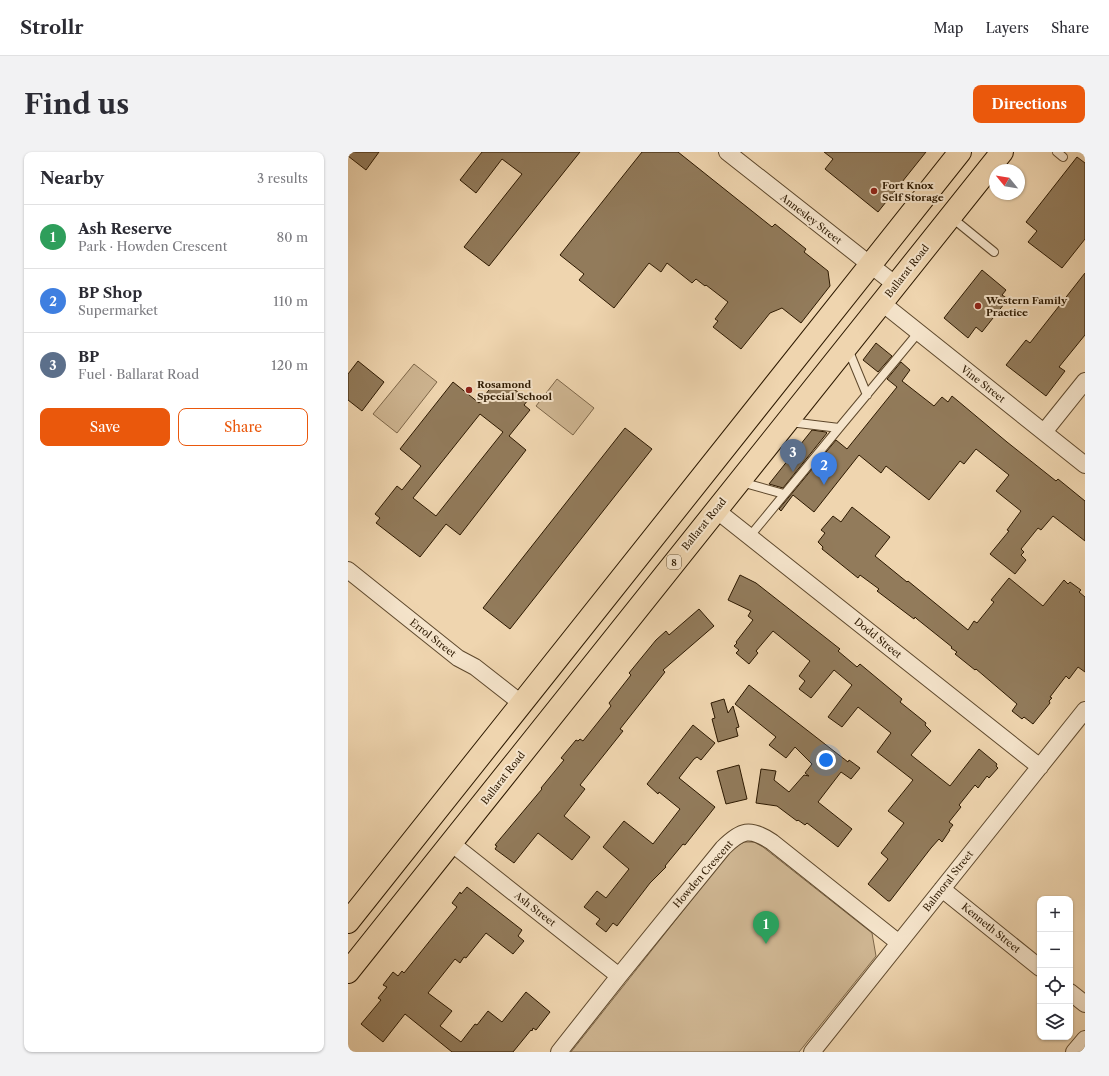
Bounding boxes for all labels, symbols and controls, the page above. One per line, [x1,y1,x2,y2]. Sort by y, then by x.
text: Strollr [20,16,84,39]
text: Map [933,19,963,37]
text: Layers [985,19,1029,37]
text: Share [1051,19,1089,37]
button: Directions [973,85,1085,123]
text: Find us [24,87,129,121]
north arrow [989,164,1025,200]
text: Nearby [40,168,104,188]
text: 3 results [257,170,308,186]
place label: Fort Knox Self Storage [882,179,944,204]
marker: Fort Knox Self Storage [869,186,879,196]
street label: Annesley Street [777,190,845,247]
text: Ash Reserve [78,219,172,238]
text: 1 [50,229,56,245]
text: 80 m [276,229,308,245]
text: Park · Howden Crescent [78,238,227,254]
street label: Ballarat Road [882,242,932,300]
text: BP Shop [78,283,142,302]
text: 2 [49,293,57,309]
text: 110 m [273,293,308,309]
place label: Western Family Practice [985,294,1068,319]
marker: Western Family Practice [973,301,983,311]
text: Supermarket [78,302,158,318]
text: BP [78,347,99,366]
text: 3 [49,357,57,373]
text: 120 m [271,357,308,373]
street label: Vine Street [957,362,1008,406]
text: Fuel · Ballarat Road [78,366,199,382]
place label: Rosamond Special School [477,378,552,403]
marker: Rosamond Special School [464,385,474,395]
button: Save [40,408,170,446]
button: Share [178,408,308,446]
pin: 3 [780,439,806,472]
pin: 2 [811,452,837,485]
street label: Ballarat Road [679,495,729,553]
road number: 8 [667,555,681,569]
street label: Dodd Street [852,615,905,661]
street label: Errol Street [407,616,459,660]
street label: Ballarat Road [478,749,528,807]
your location [816,750,836,770]
street label: Howden Crescent [670,837,736,910]
street label: Balmoral Street [920,847,976,914]
street label: Ash Street [511,888,559,930]
map controls [1037,896,1073,1040]
button: + [1037,896,1073,932]
street label: Kenneth Street [959,900,1023,956]
pin: 1 [753,911,779,944]
button: − [1037,932,1073,968]
button: locate [1037,968,1073,1004]
button: layers [1037,1004,1073,1040]

